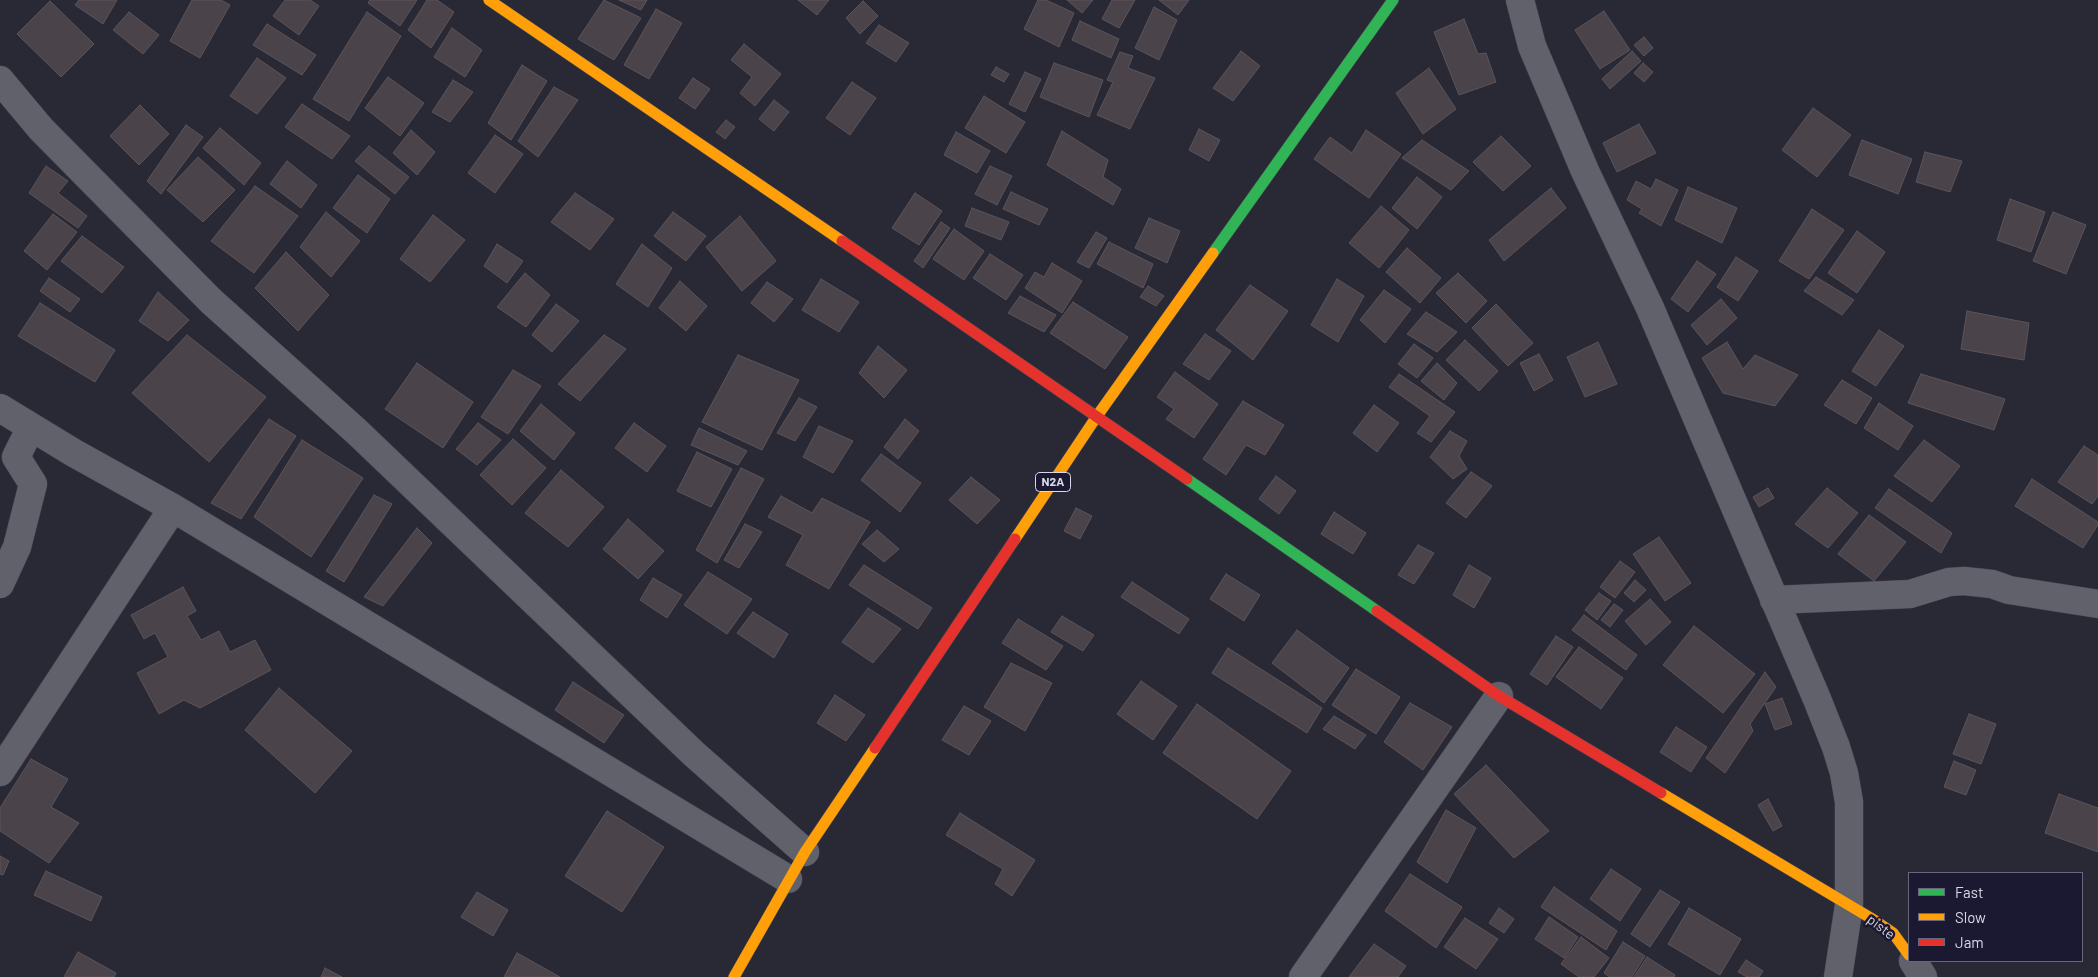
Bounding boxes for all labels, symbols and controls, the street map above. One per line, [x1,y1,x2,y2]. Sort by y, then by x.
road number: N2A [1036,472,1070,492]
legend [1908,872,2083,962]
text: Fast [1955,883,1983,901]
text: Slow [1955,908,1986,926]
street label: piste [1864,911,1898,943]
text: Jam [1955,933,1984,951]

